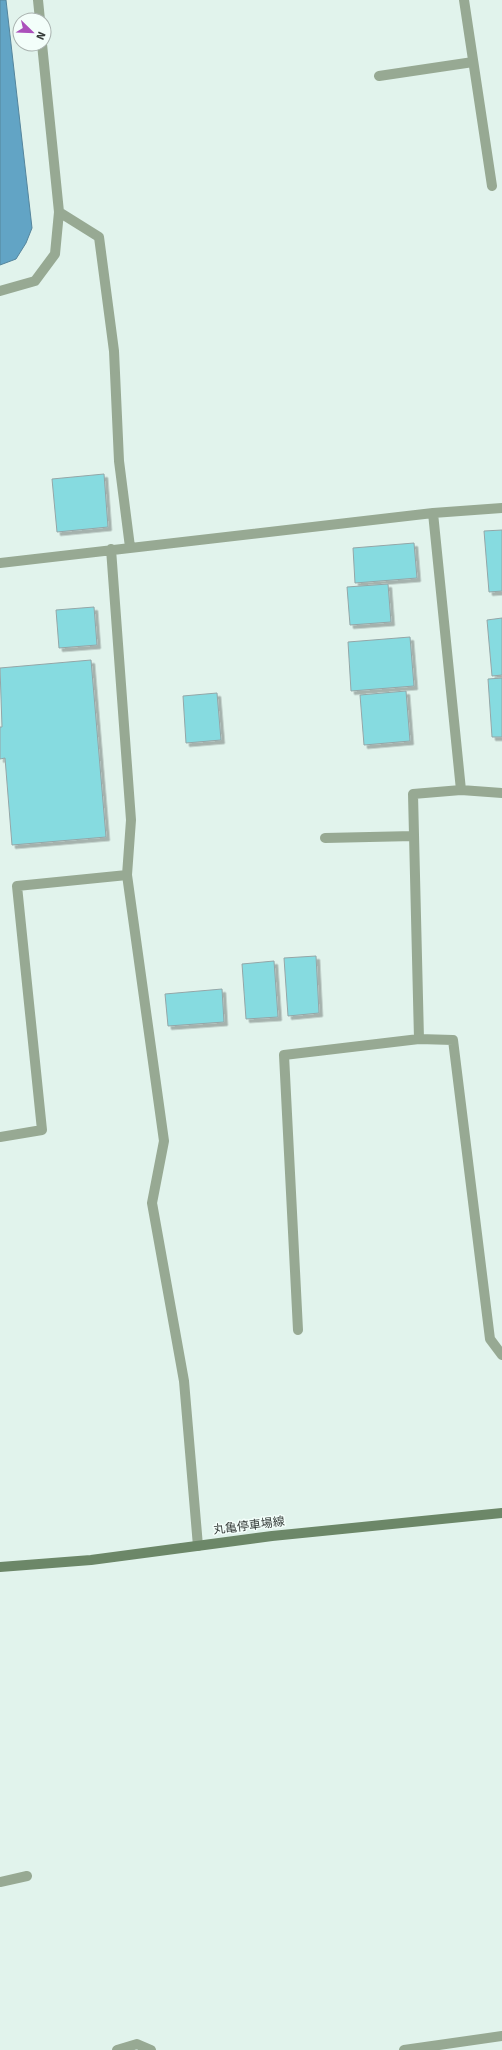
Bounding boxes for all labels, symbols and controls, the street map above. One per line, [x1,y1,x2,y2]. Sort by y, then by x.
north arrow [12,12,52,52]
text: N [33,30,48,42]
street label: 丸亀停車場線 [212,1514,286,1538]

